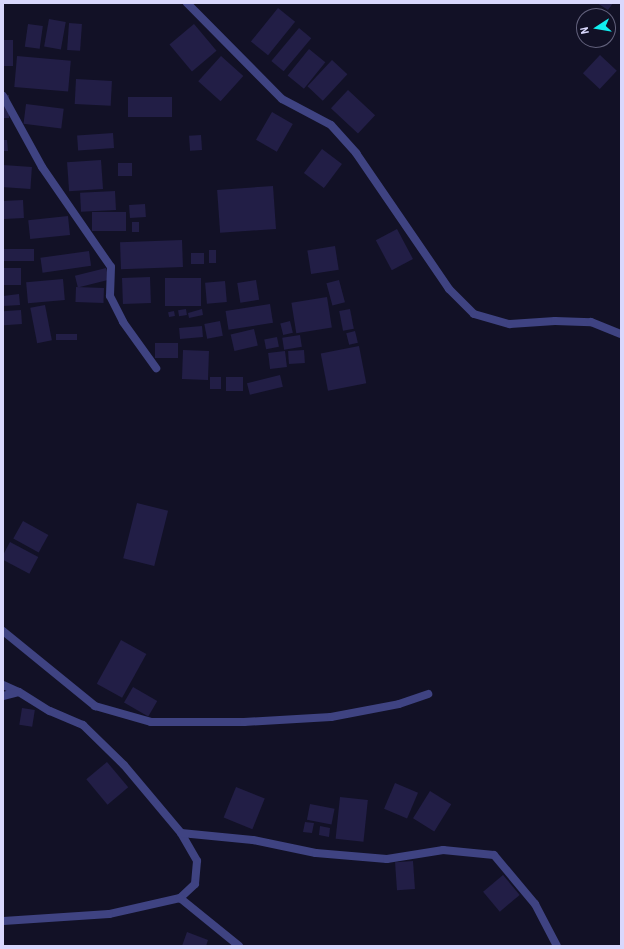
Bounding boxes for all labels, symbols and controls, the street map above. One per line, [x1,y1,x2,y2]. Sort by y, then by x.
north arrow [576,8,616,48]
text: N [578,26,592,35]

